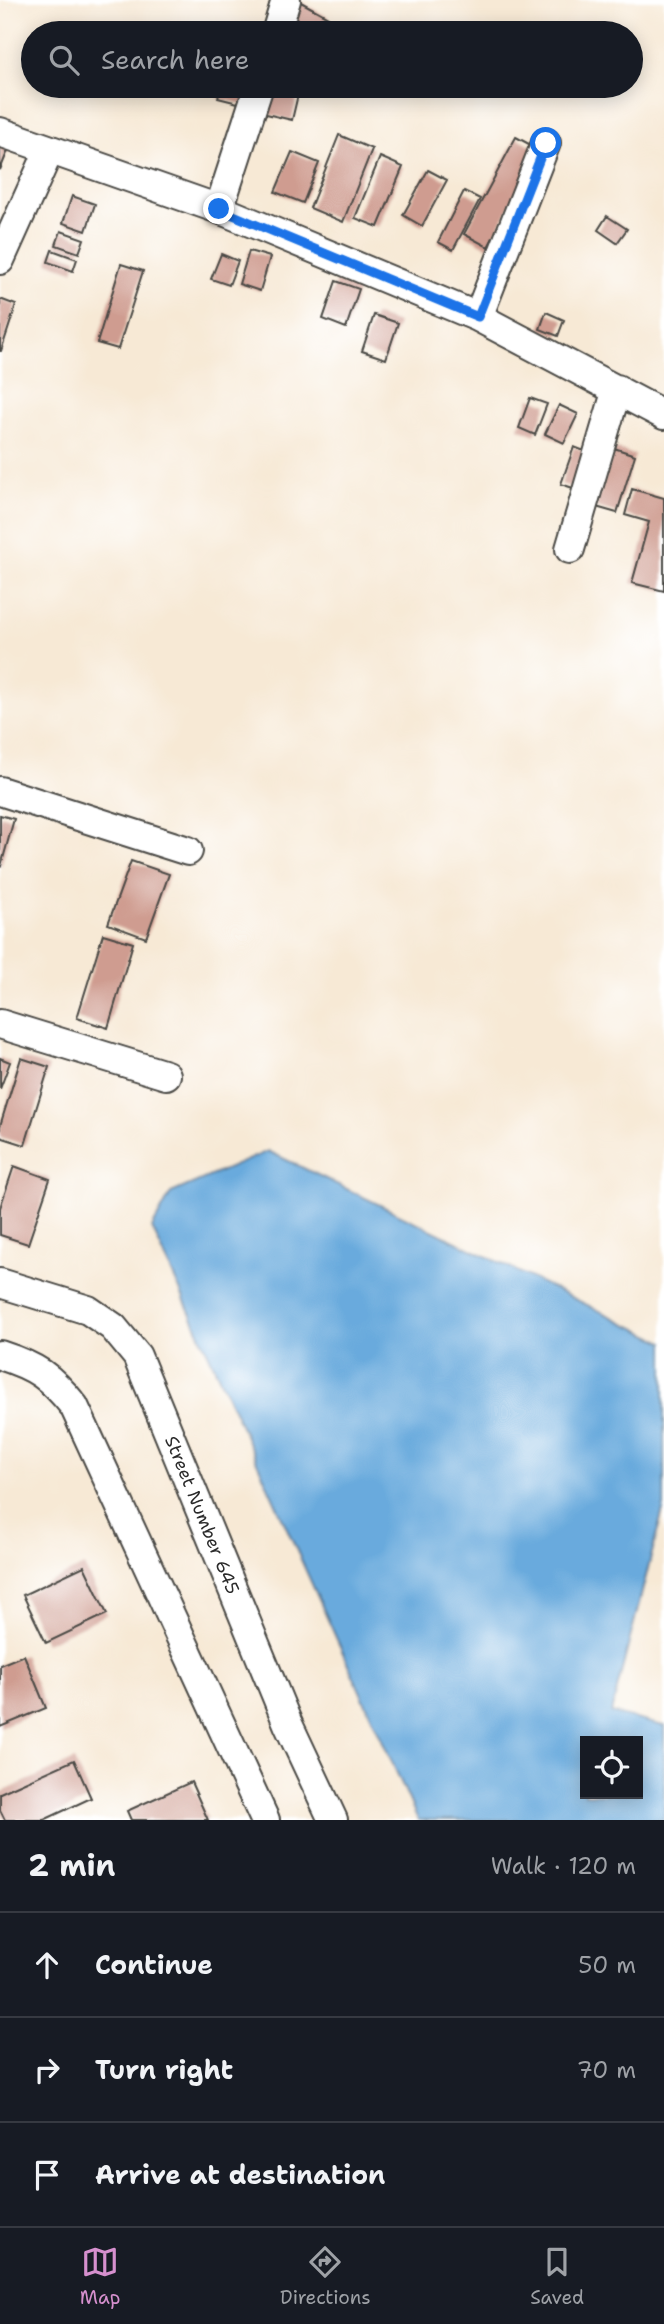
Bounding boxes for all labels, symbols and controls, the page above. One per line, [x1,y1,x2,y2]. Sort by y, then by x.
search box [21,21,643,98]
icon: search [45,41,83,79]
text: Search here [101,42,250,77]
route start [530,127,561,158]
route end [203,193,234,224]
street label: Street Number 645 [159,1432,245,1598]
map controls [580,1736,643,1799]
button: locate [580,1736,643,1799]
text: 2 min [28,1845,115,1886]
text: Walk · 120 m [491,1851,636,1881]
icon: ahead [28,1946,66,1984]
text: Continue [95,1947,213,1982]
text: 50 m [578,1950,636,1980]
icon: right [28,2051,66,2089]
text: Turn right [95,2052,233,2087]
text: 70 m [577,2055,636,2085]
icon: arrive [28,2156,66,2194]
text: Arrive at destination [95,2157,385,2192]
tab: Map [80,2243,120,2310]
tab: Directions [280,2243,371,2310]
tab: Saved [530,2243,584,2310]

